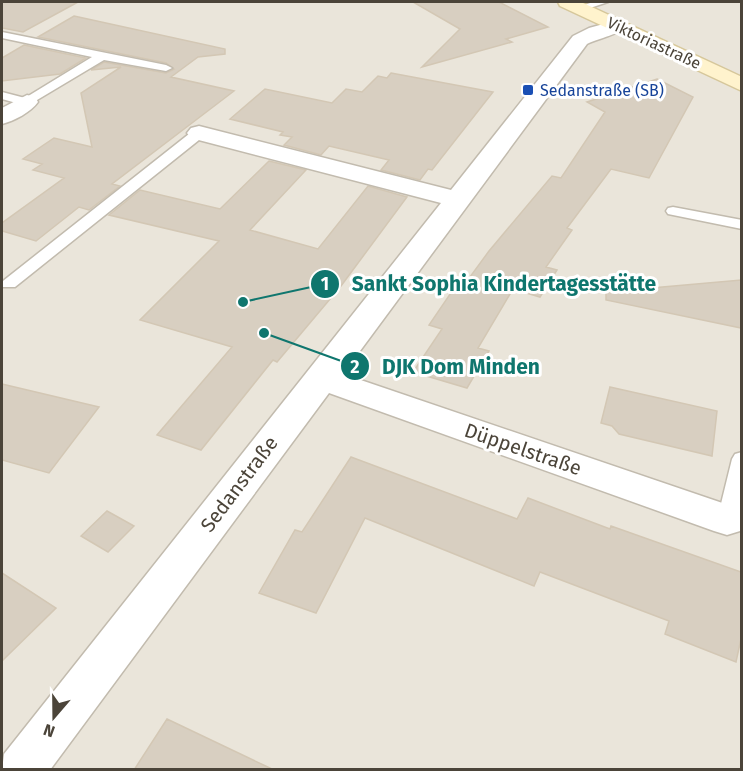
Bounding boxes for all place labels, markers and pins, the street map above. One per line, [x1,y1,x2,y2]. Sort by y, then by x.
place label: Sedanstraße (SB) [540,81,664,100]
marker: Sedanstraße (SB) [521,83,535,97]
callout: Sankt Sophia Kindertagesstätte [310,264,668,303]
callout: DJK Dom Minden [340,347,552,386]

